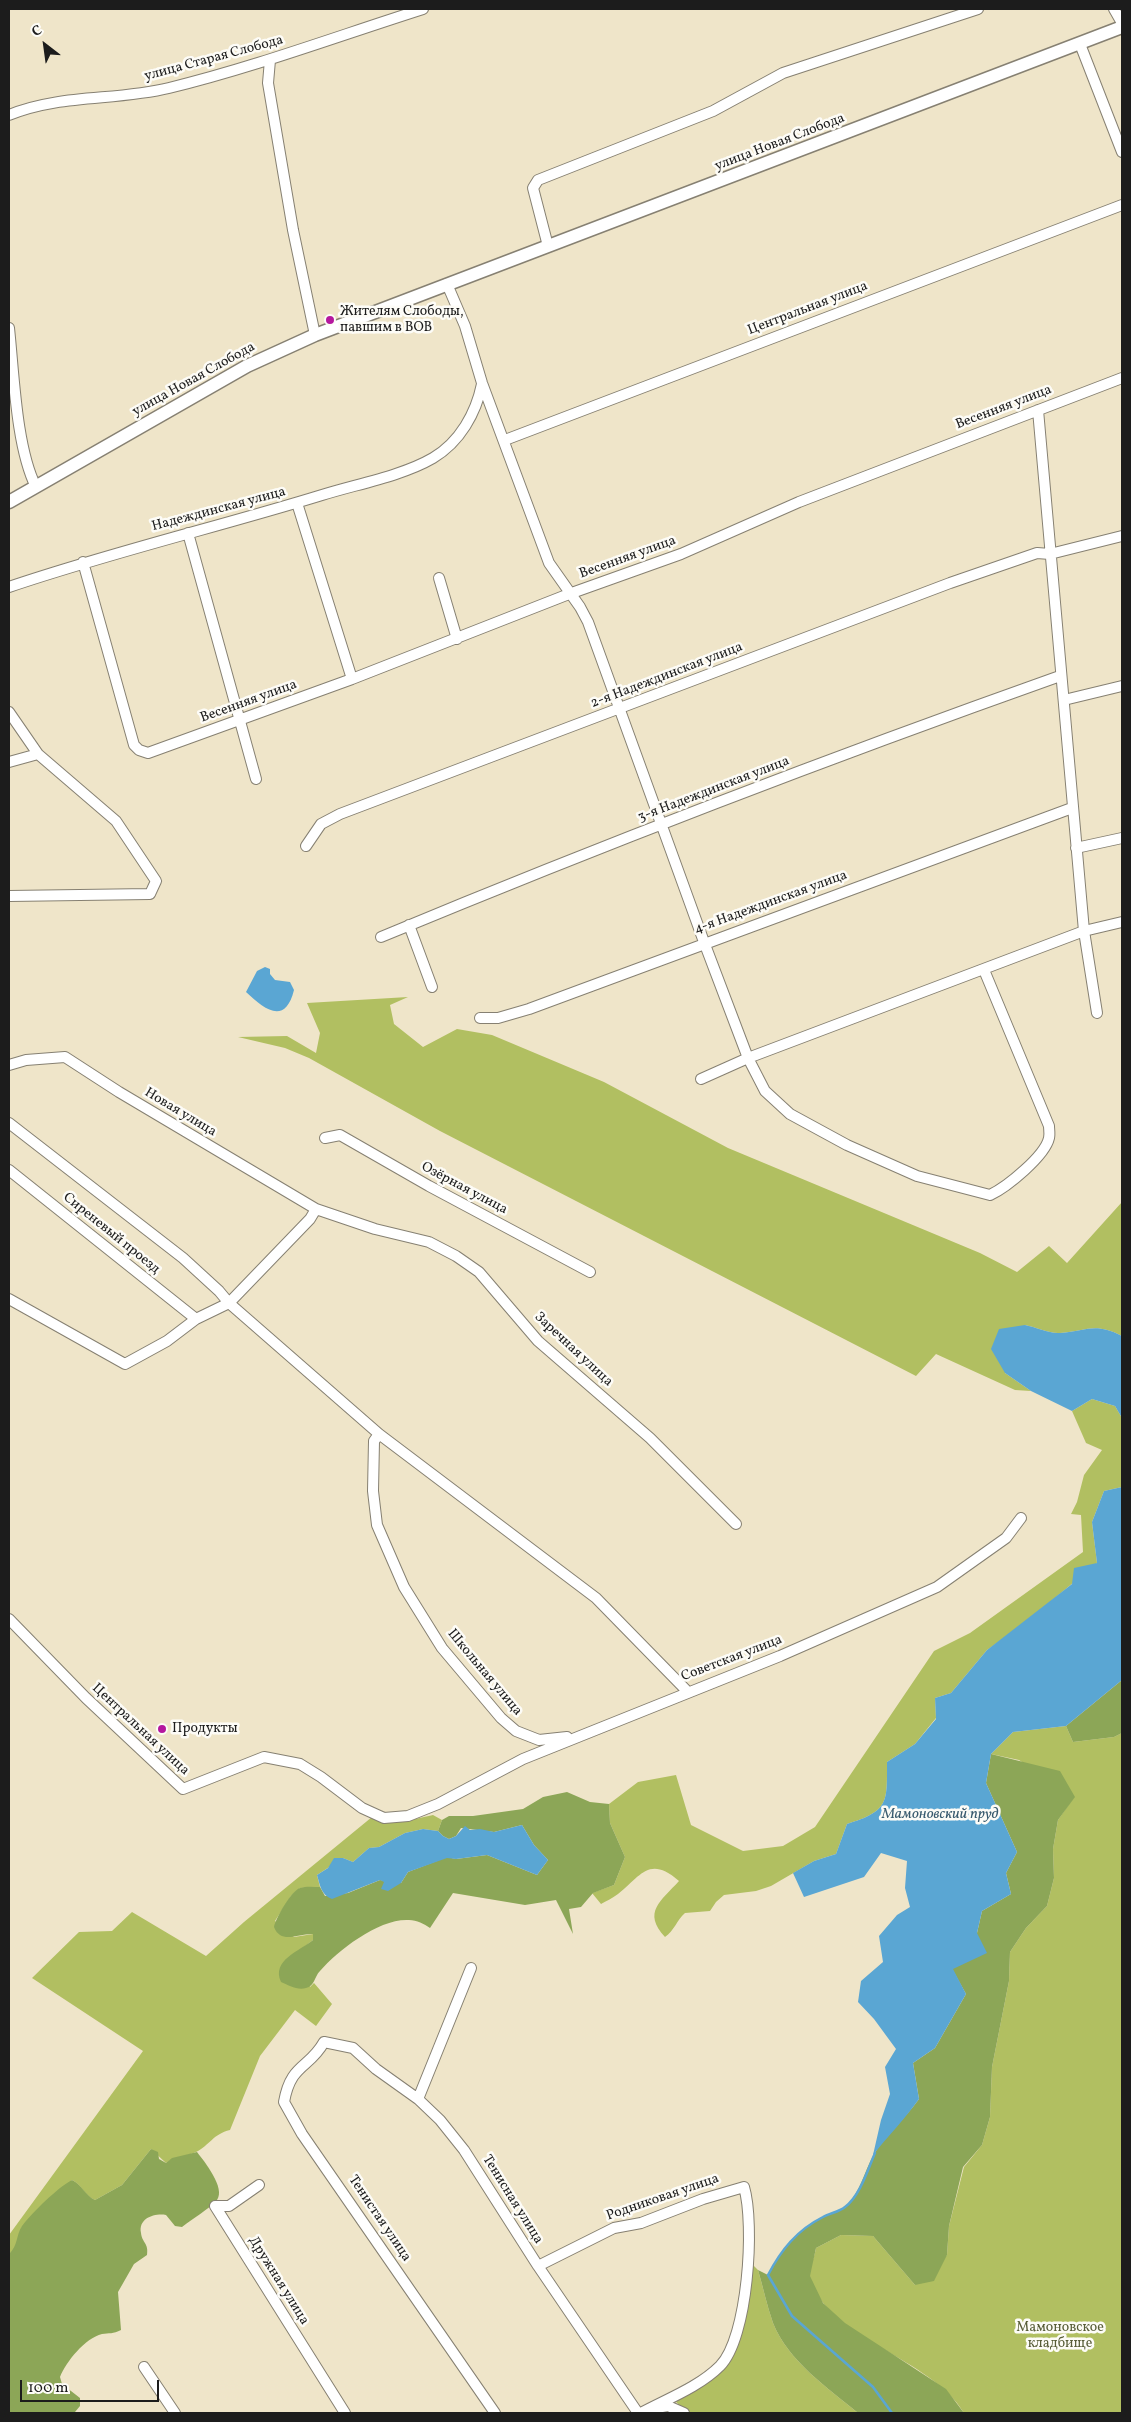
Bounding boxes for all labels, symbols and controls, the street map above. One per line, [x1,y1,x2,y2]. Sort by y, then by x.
north arrow [20,20,70,70]
text: С [29,21,46,42]
street label: улица Старая Слобода [143,32,285,86]
street label: улица Новая Слобода [713,110,847,176]
street label: Центральная улица [746,278,870,340]
place label: Жителям Слободы, павшим в ВОВ [340,304,464,336]
marker: Жителям Слободы, павшим в ВОВ [324,314,336,326]
street label: улица Новая Слобода [130,339,258,421]
street label: Весенняя улица [954,382,1054,434]
street label: Надеждинская улица [150,484,288,536]
street label: Весенняя улица [577,533,679,583]
street label: 2-я Надеждинская улица [589,639,745,713]
street label: Весенняя улица [198,677,300,727]
street label: 3-я Надеждинская улица [636,753,792,827]
street label: 4-я Надеждинская улица [692,867,850,939]
street label: Новая улица [141,1085,219,1141]
street label: Озёрная улица [418,1159,510,1219]
street label: Сиреневый проезд [59,1190,163,1278]
street label: Заречная улица [530,1309,616,1391]
street label: Школьная улица [443,1626,525,1720]
street label: Советская улица [679,1632,785,1686]
street label: Центральная улица [88,1680,192,1780]
place label: Продукты [172,1721,238,1737]
marker: Продукты [156,1723,168,1735]
water label: Мамоновский пруд [882,1806,998,1824]
street label: Тенисная улица [478,2152,546,2248]
street label: Родниковая улица [604,2171,722,2225]
street label: Тенистая улица [344,2173,414,2265]
street label: Дружная улица [244,2234,312,2328]
park label: Мамоновское кладбище [1016,2320,1104,2352]
scale bar [22,2370,161,2402]
text: 100 m [28,2378,68,2399]

